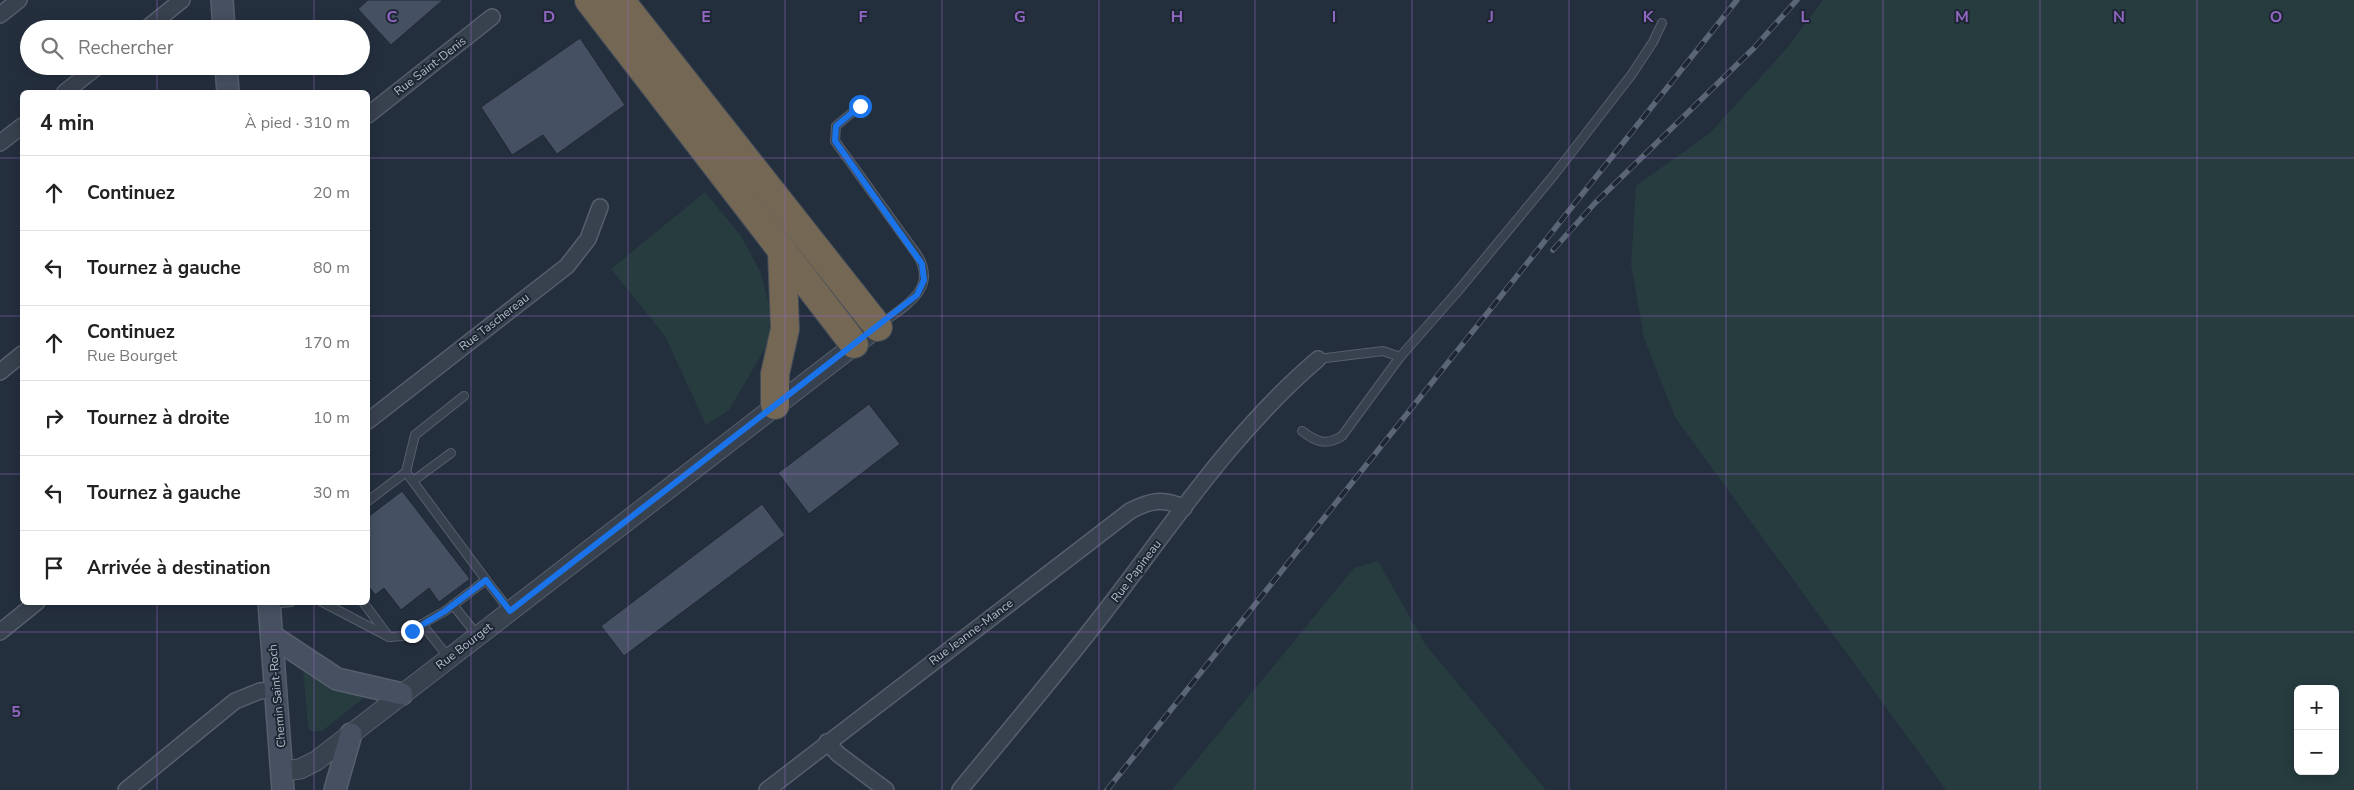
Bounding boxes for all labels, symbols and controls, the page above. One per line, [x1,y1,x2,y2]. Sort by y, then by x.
text: C [387,6,398,28]
text: D [543,6,555,28]
text: E [701,6,711,28]
text: F [859,6,868,28]
text: G [1014,6,1026,28]
text: H [1171,6,1183,28]
text: I [1332,6,1336,28]
text: J [1487,6,1494,28]
text: K [1643,6,1655,28]
text: L [1801,6,1810,28]
text: M [1955,6,1969,28]
text: N [2113,6,2125,28]
text: O [2270,6,2282,28]
search box [20,20,370,75]
street label: Rue Saint-Denis [391,33,470,99]
icon: search [38,34,66,62]
text: Rechercher [78,35,173,61]
route start [849,95,872,118]
text: 4 min [40,109,94,137]
text: À pied · 310 m [245,112,350,134]
icon: ahead [40,179,68,207]
text: Continuez [87,180,175,206]
text: 20 m [313,182,350,204]
icon: left [40,254,68,282]
text: Tournez à gauche [87,255,241,281]
text: 80 m [313,257,350,279]
street label: Rue Taschereau [456,289,532,355]
text: Continuez [87,319,175,345]
icon: ahead [40,329,68,357]
text: 170 m [303,332,350,354]
text: Rue Bourget [87,345,177,367]
icon: right [40,404,68,432]
text: Tournez à droite [87,405,230,431]
text: 10 m [313,407,350,429]
icon: left [40,479,68,507]
text: Tournez à gauche [87,480,241,506]
text: 30 m [313,482,350,504]
street label: Rue Papineau [1107,537,1165,605]
icon: arrive [40,554,68,582]
text: Arrivée à destination [87,555,271,581]
street label: Rue Jeanne-Mance [926,595,1016,669]
street label: Rue Bourget [432,618,496,673]
route end [401,620,424,643]
street label: Chemin Saint-Roch [265,644,289,748]
map controls [2294,685,2339,775]
button: + [2294,685,2339,730]
text: 5 [11,701,21,723]
button: − [2294,730,2339,775]

